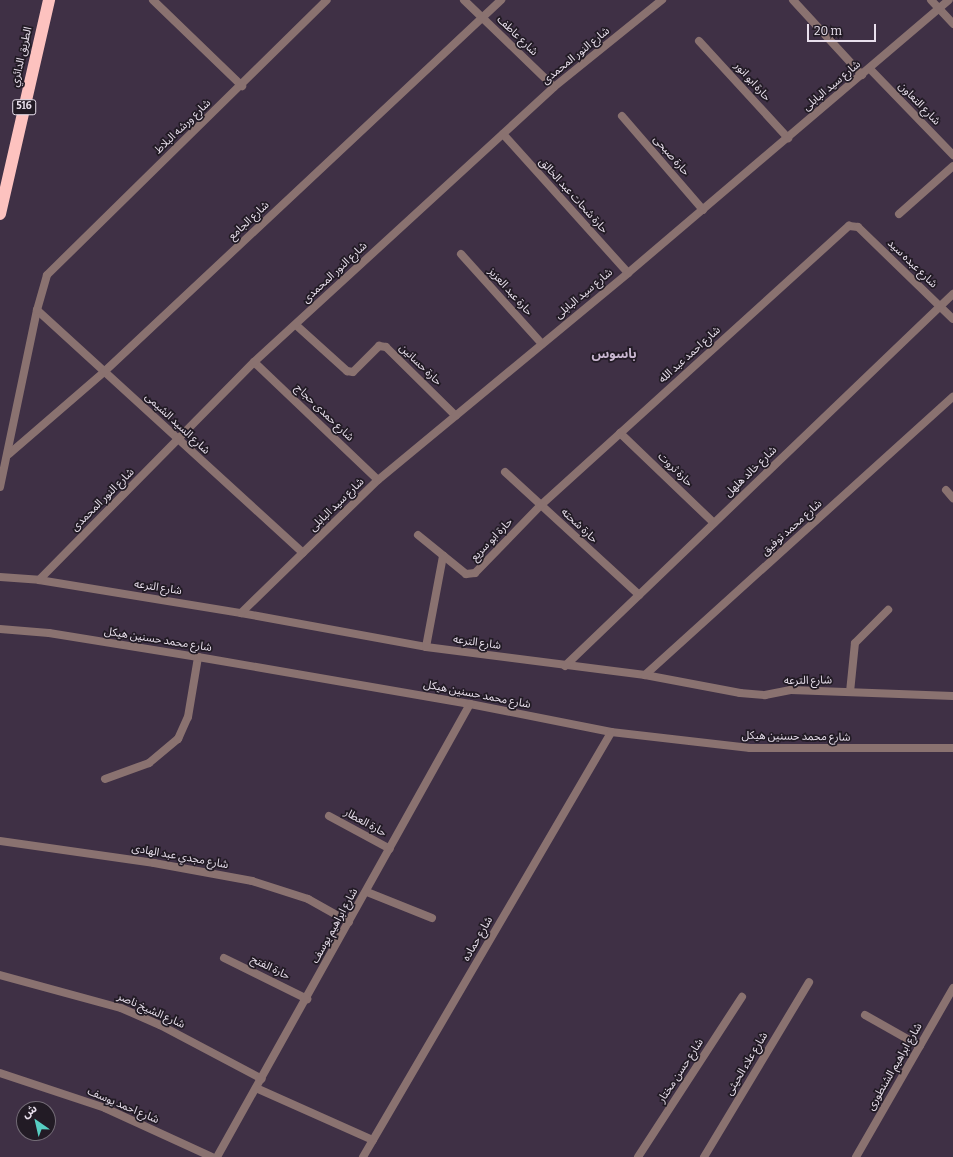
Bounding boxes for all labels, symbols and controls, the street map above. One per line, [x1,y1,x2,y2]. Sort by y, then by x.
street label: شارع عاطف [494,13,540,59]
scale bar [809,16,878,42]
text: 20 m [814,24,842,38]
street label: شارع النور المحمدى [539,25,613,87]
street label: الطريق الدائري [9,26,35,88]
street label: شارع سيد البابلى [800,58,864,114]
street label: حارة ابو انور [731,60,773,104]
street label: شارع التعاون [895,80,943,128]
street label: شارع ورشه البلاط [152,97,214,157]
road number: 516 [12,99,36,115]
street label: حارة صبحى [650,133,692,179]
street label: حارة شحات عبد الخالق [536,156,610,236]
street label: شارع الجامع [226,199,272,243]
street label: شارع عبده سيد [884,237,940,291]
street label: شارع النور المحمدى [300,240,370,306]
street label: حارة عبد العزيز [485,265,535,319]
street label: شارع سيد البابلى [552,266,616,322]
street label: شارع احمد عبد الله [656,324,724,386]
street label: حارة حسانين [396,341,444,389]
district label: باسوس [591,346,637,362]
street label: شارع حمدى حجاج [292,382,356,444]
street label: شارع السيد الشيمى [142,391,212,457]
street label: شارع خالد هلهل [722,444,780,500]
street label: حارة ثروت [655,450,695,490]
street label: شارع النور المحمدى [69,466,137,534]
street label: شارع سيد البابلى [307,476,367,534]
street label: شارع محمد توفيق [759,497,825,559]
street label: حارة شحته [558,506,600,546]
street label: حارة ابو سريع [468,516,516,564]
street label: شارع الترعه [133,578,183,598]
street label: شارع محمد حسنين هيكل [103,625,213,655]
street label: شارع الترعه [452,633,502,653]
street label: شارع الترعه [784,674,832,688]
street label: شارع محمد حسنين هيكل [422,678,532,712]
street label: شارع محمد حسنين هيكل [741,729,851,745]
street label: حارة العطار [342,806,388,840]
street label: شارع مجدي عبد الهادى [131,842,229,872]
street label: شارع ابراهيم يوسف [309,886,361,966]
street label: شارع حماده [460,914,496,964]
street label: حارة الفتح [248,953,292,983]
street label: شارع الشيخ ناصر [115,990,187,1032]
street label: شارع ابراهيم الشنطورى [865,1021,925,1113]
street label: شارع علاء الحيثى [723,1030,771,1098]
street label: شارع حسن مختار [655,1036,707,1106]
street label: شارع احمد يوسف [85,1085,161,1127]
north arrow [16,1101,56,1141]
text: ش [20,1102,39,1121]

